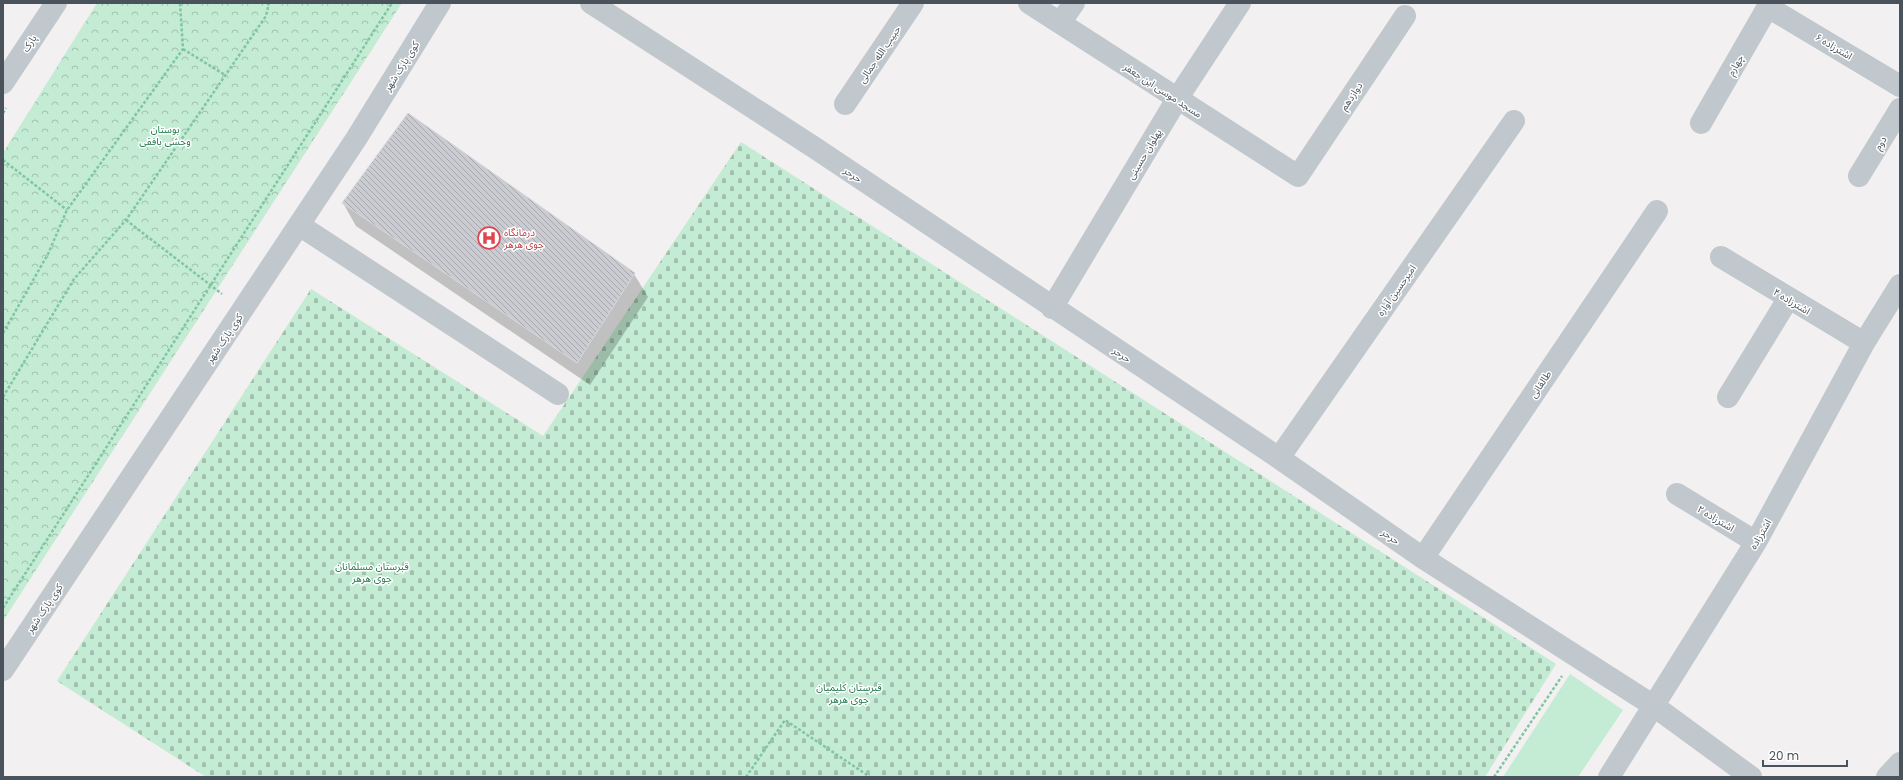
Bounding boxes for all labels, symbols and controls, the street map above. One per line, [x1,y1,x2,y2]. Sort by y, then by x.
street label: حبیب الله جمالی [855,22,904,86]
street label: اشترزاده ۶ [1812,29,1855,63]
street label: پارک [18,32,41,55]
street label: کوی پارک شهر [380,38,423,95]
street label: چهارم [1723,52,1748,79]
street label: مسجد موسی ابن جعفر [1120,59,1205,121]
street label: دوازدهم [1336,79,1366,113]
park label: بوستان وحشی بافقی [139,122,191,149]
street label: پهلوان حسینی [1123,126,1165,182]
street label: دوم [1870,133,1891,154]
street label: حرحر [840,162,865,186]
hospital icon: درمانگاه جوی هرهر [476,225,502,251]
place label: درمانگاه جوی هرهر [503,225,544,252]
street label: امیرحسین آواره [1373,262,1420,319]
street label: اشترزاده ۴ [1770,284,1813,318]
street label: کوی پارک شهر [202,310,247,367]
street label: حرحر [1109,342,1134,366]
street label: طالقانی [1526,367,1555,401]
street label: اشترزاده ۲ [1694,501,1737,535]
street label: اشترزاده [1746,516,1775,552]
street label: حرحر [1378,524,1403,548]
park label: قبرستان مسلمانان جوی هرهر [335,559,409,586]
street label: کوی پارک شهر [22,580,67,637]
park label: قبرستان کلیمیان جوی هرهر [816,680,882,707]
scale bar [1763,742,1847,768]
text: 20 m [1769,747,1799,764]

